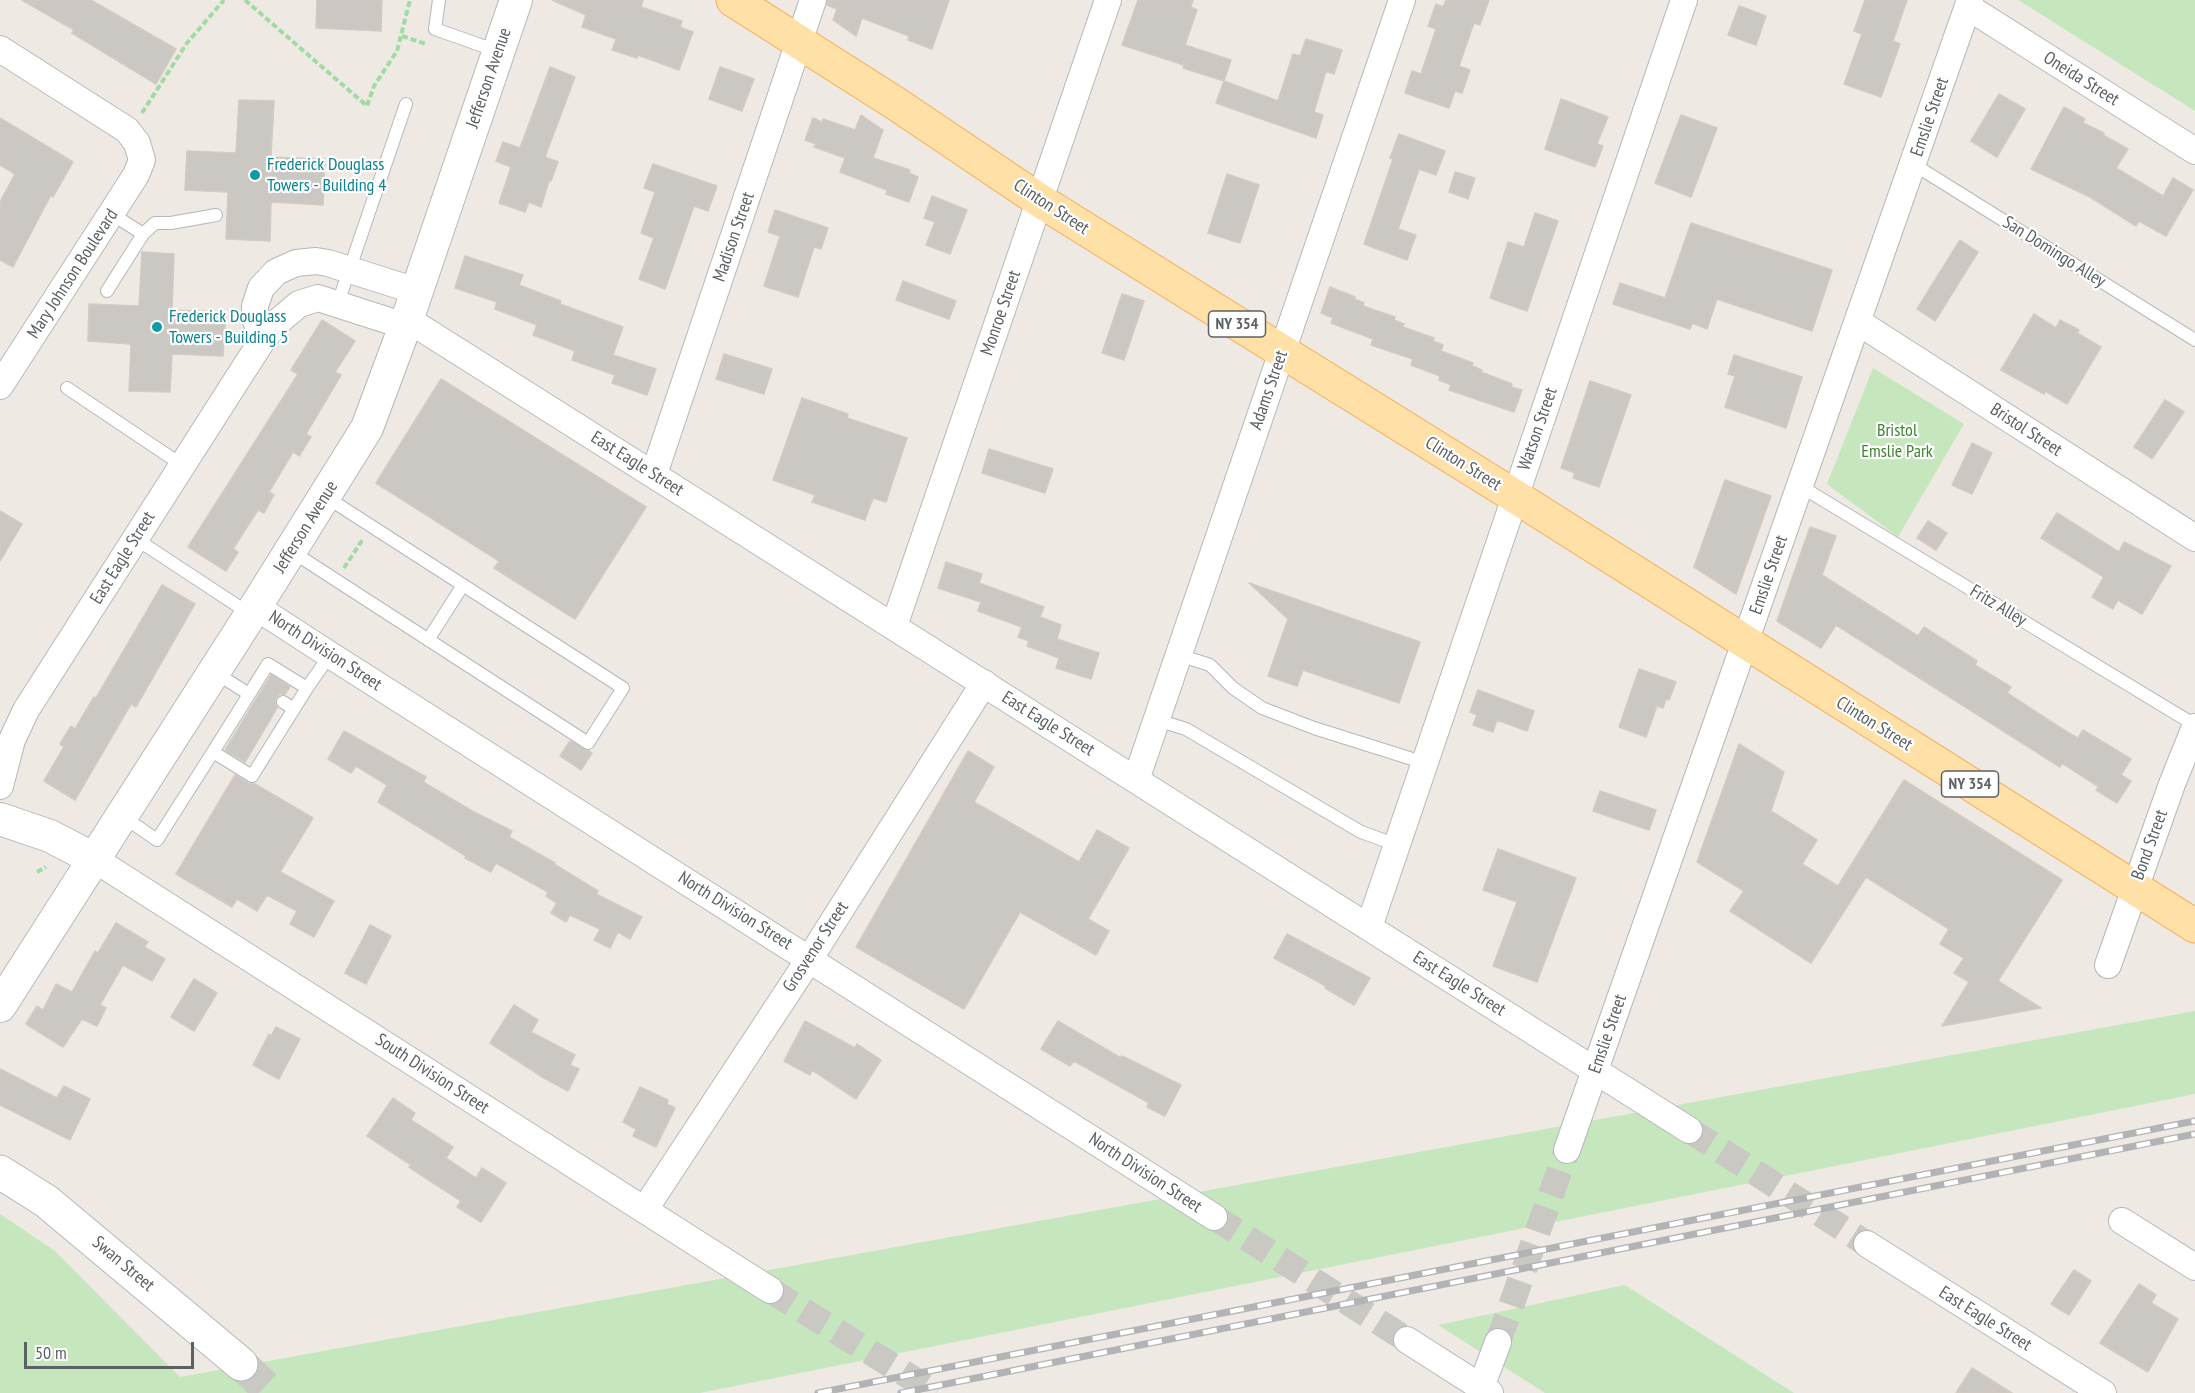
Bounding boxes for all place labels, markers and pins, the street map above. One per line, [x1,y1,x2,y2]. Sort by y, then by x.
place label: Frederick Douglass Towers - Building 4 [267,154,386,196]
marker: Frederick Douglass Towers - Building 4 [248,168,262,182]
place label: Frederick Douglass Towers - Building 5 [169,306,288,348]
marker: Frederick Douglass Towers - Building 5 [150,320,164,334]

